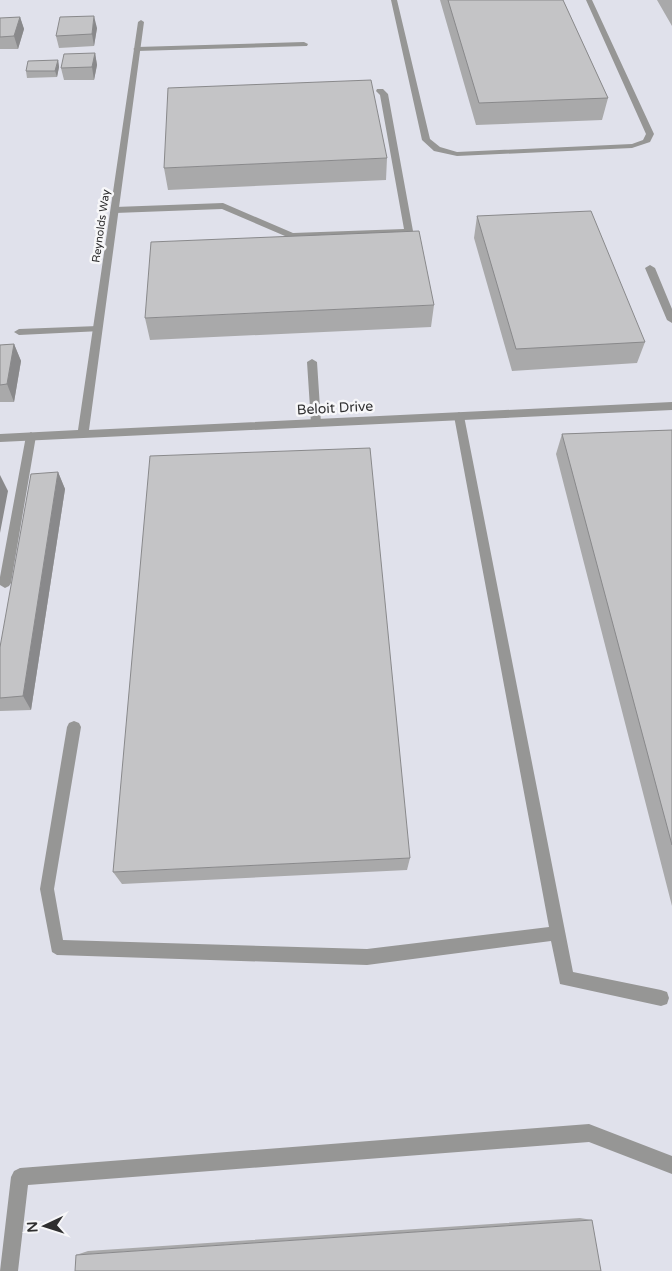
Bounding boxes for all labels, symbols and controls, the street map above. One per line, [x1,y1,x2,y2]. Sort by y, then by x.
street label: Reynolds Way [89,188,113,263]
street label: Beloit Drive [296,398,374,418]
north arrow [20,1201,70,1251]
text: N [24,1221,41,1233]

